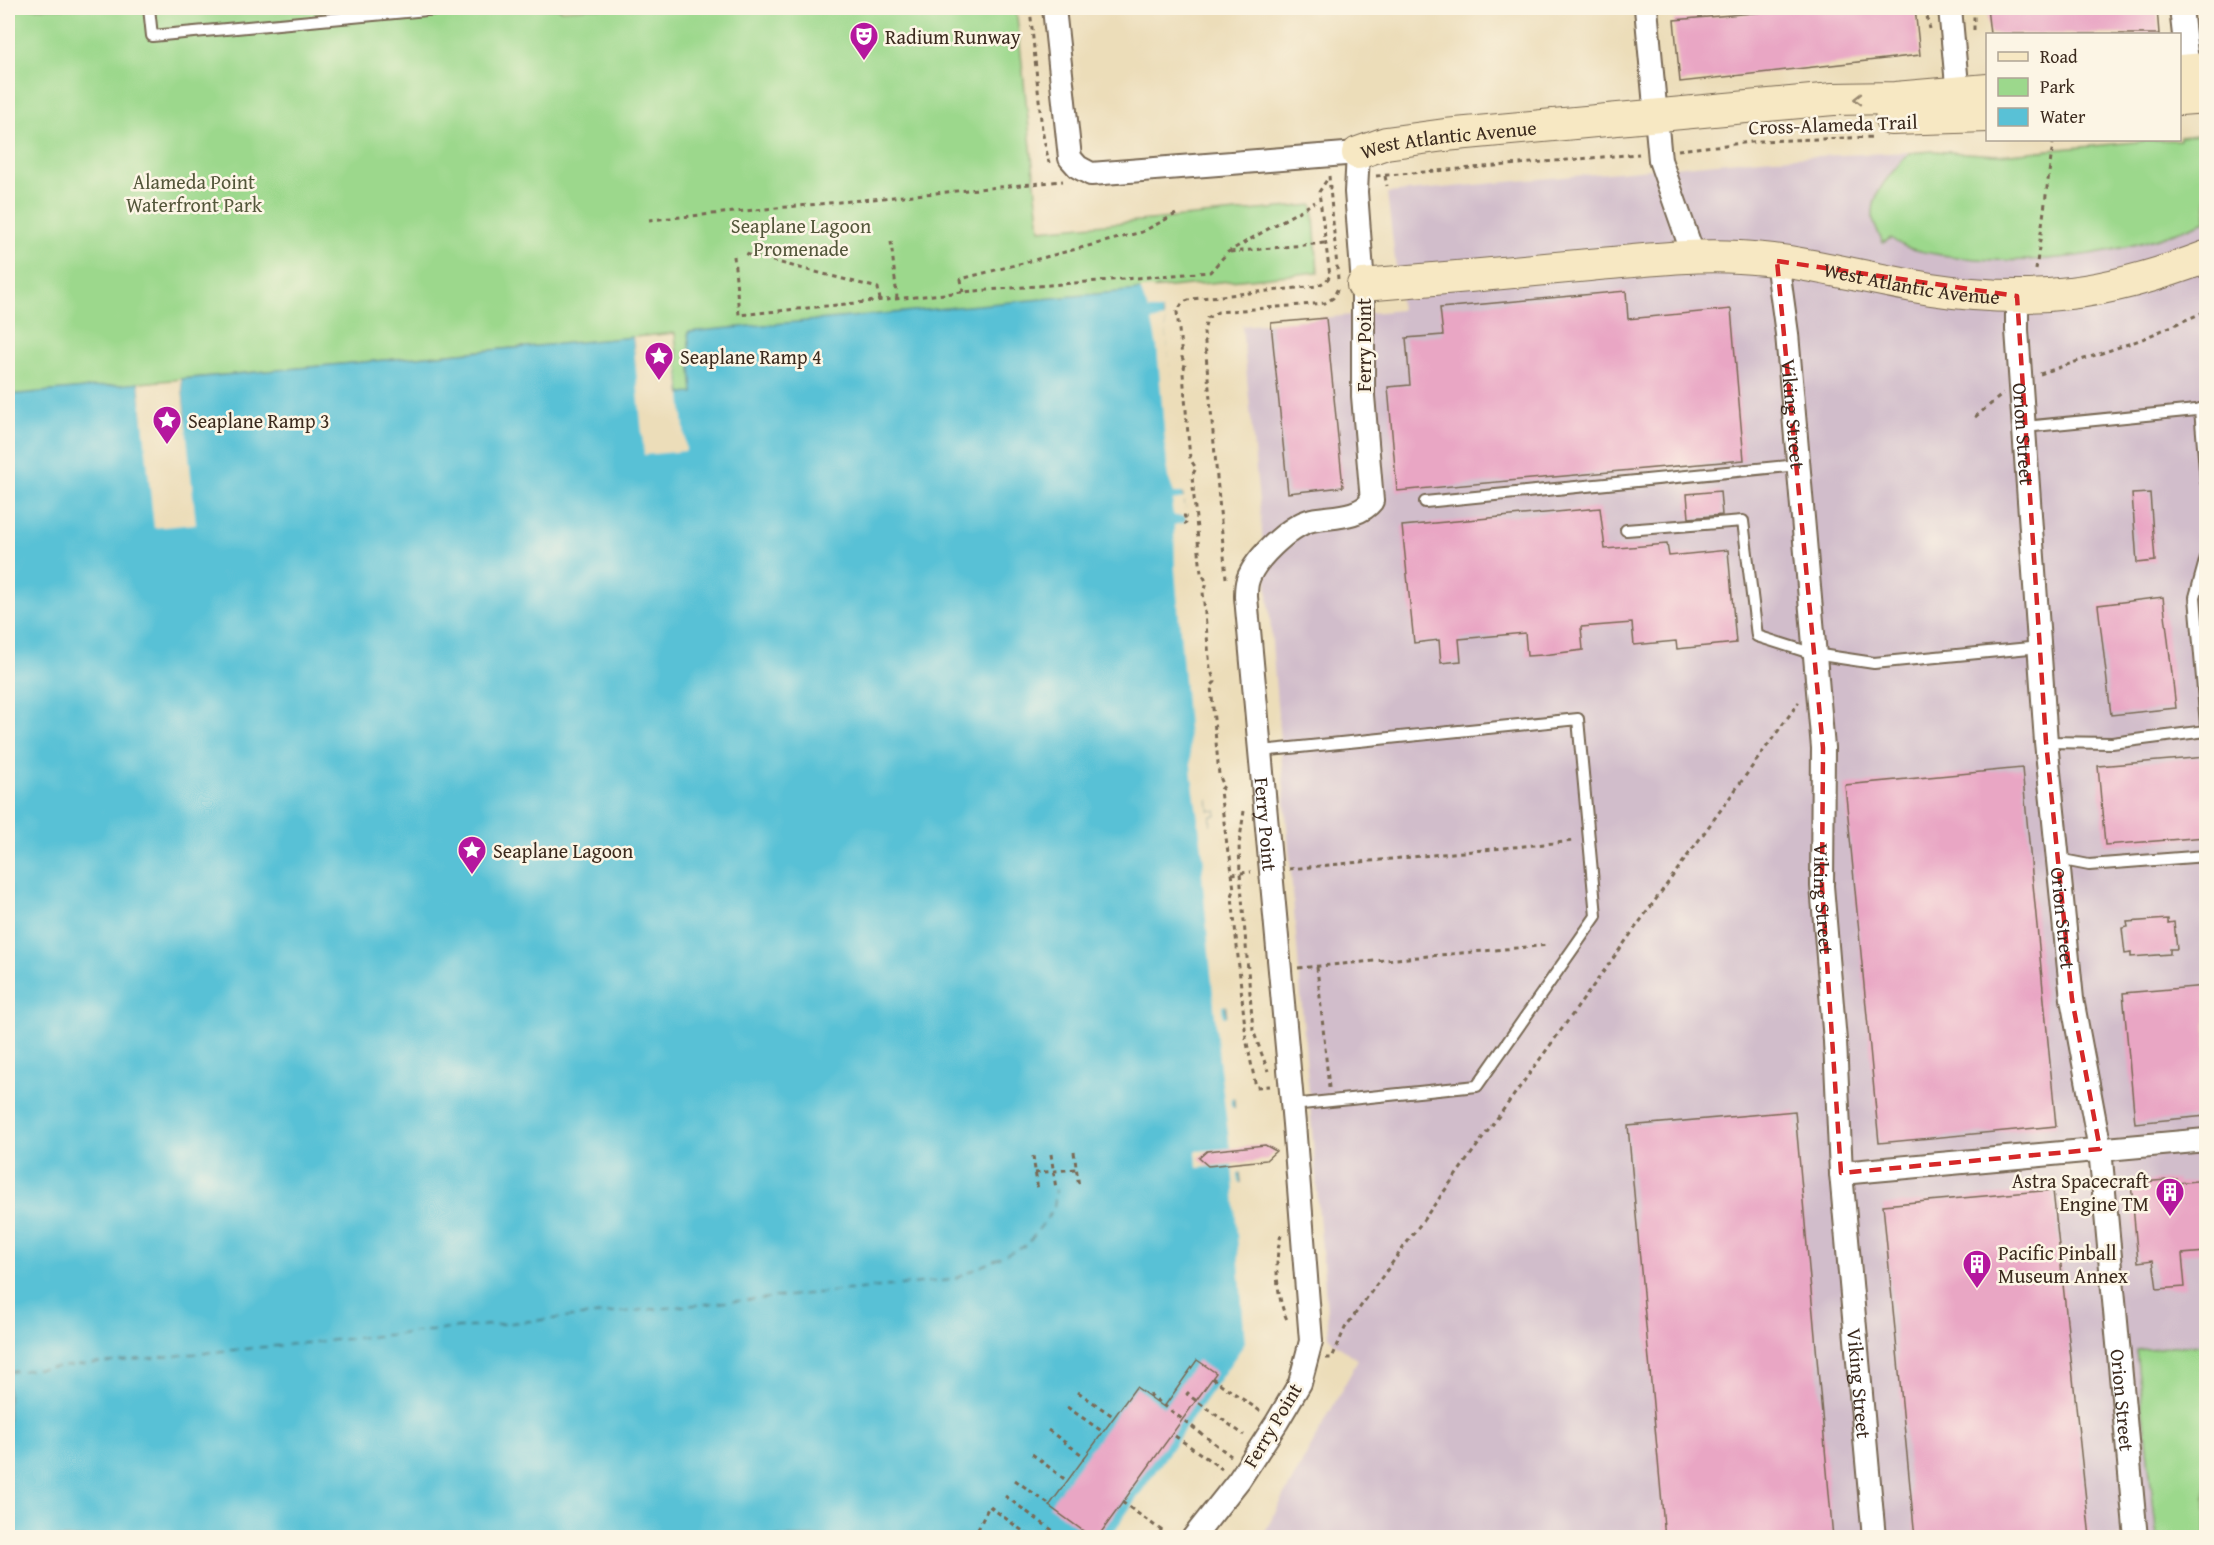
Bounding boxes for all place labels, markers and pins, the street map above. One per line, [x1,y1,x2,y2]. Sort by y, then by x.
theatre icon: Radium Runway [848,20,880,62]
place label: Radium Runway [885,22,1021,51]
place icon: Seaplane Ramp 4 [643,340,675,382]
place label: Seaplane Ramp 4 [680,342,822,371]
place icon: Seaplane Ramp 3 [151,404,183,446]
place label: Seaplane Ramp 3 [188,406,330,435]
place icon: Seaplane Lagoon [456,834,488,876]
place label: Seaplane Lagoon [493,836,633,865]
place label: Astra Spacecraft Engine TM [2012,1166,2149,1218]
building icon: Astra Spacecraft Engine TM [2154,1176,2186,1218]
place label: Pacific Pinball Museum Annex [1998,1238,2129,1290]
building icon: Pacific Pinball Museum Annex [1961,1248,1993,1290]

